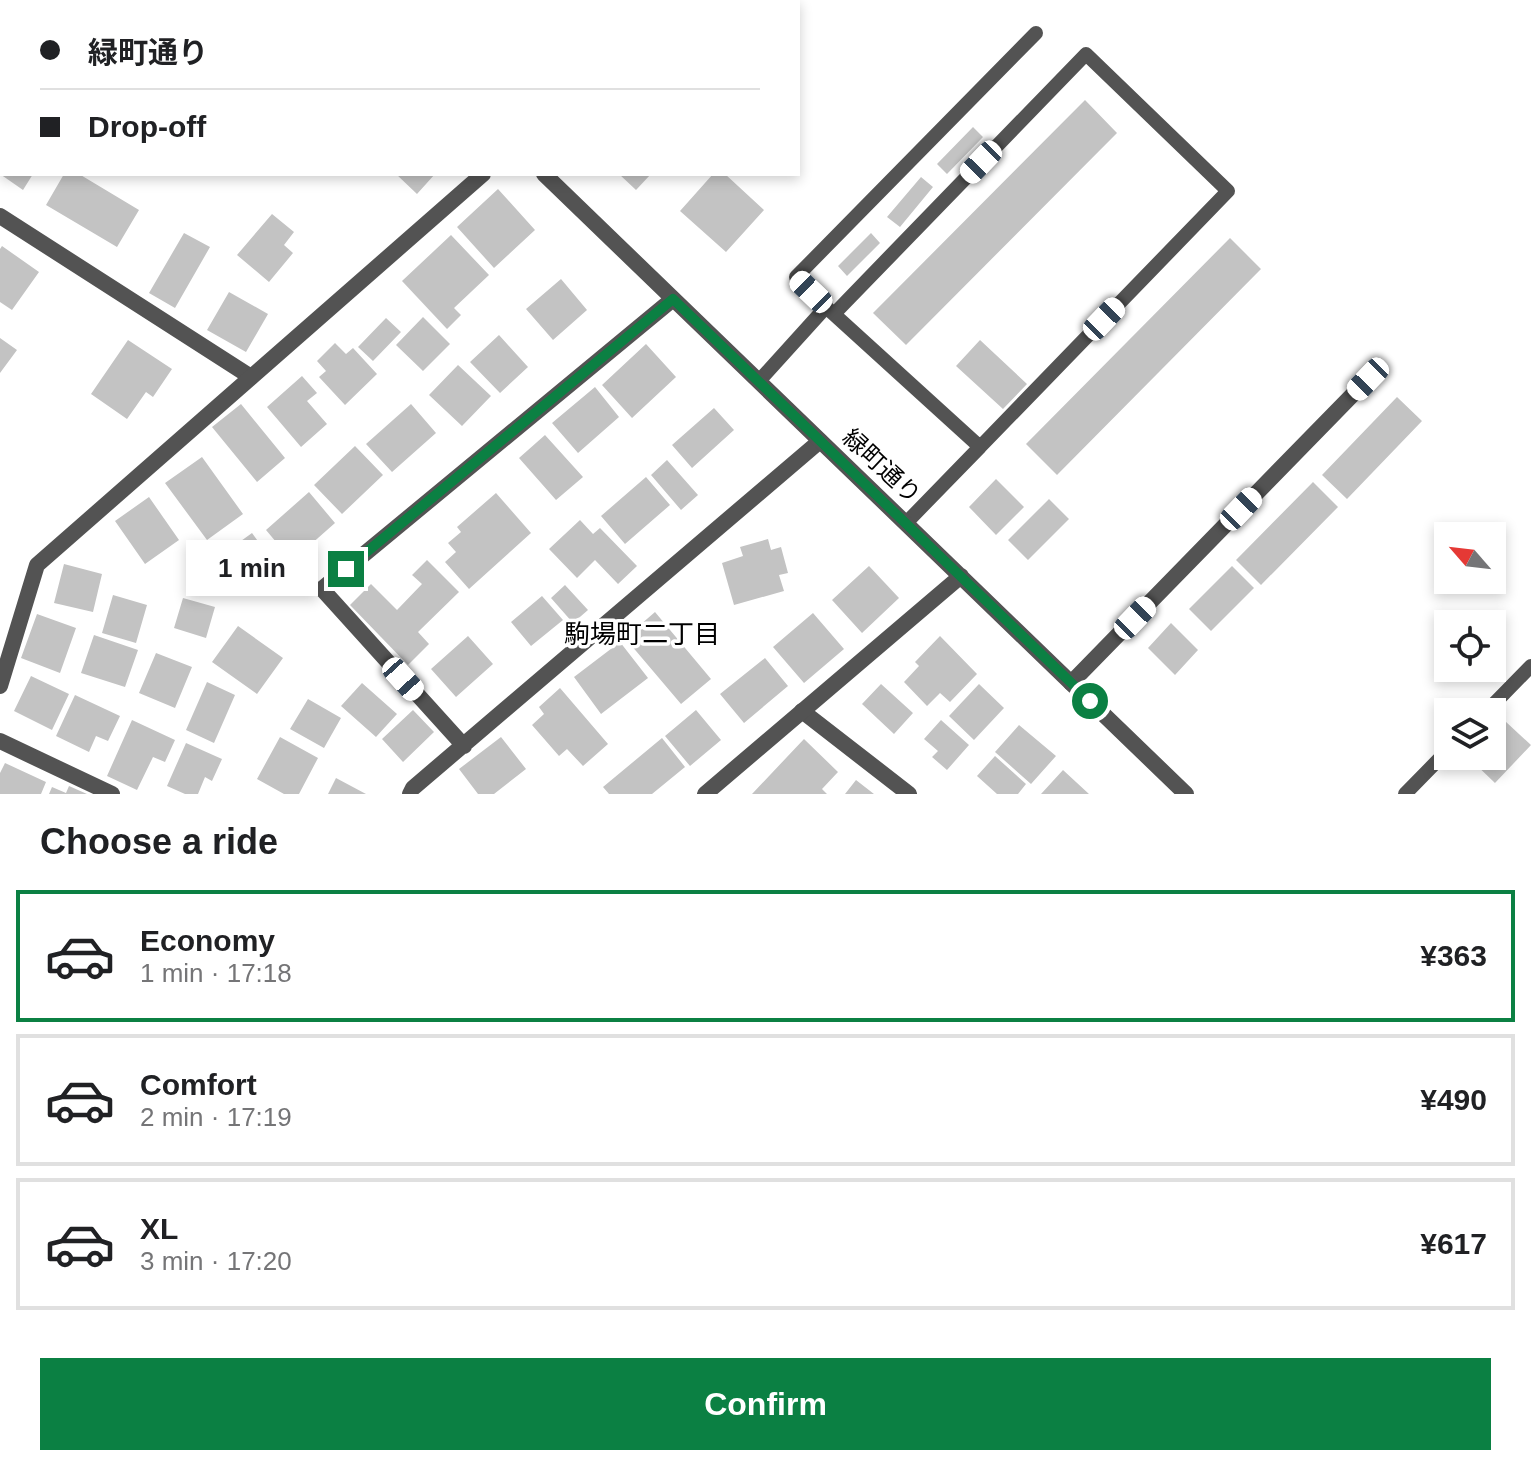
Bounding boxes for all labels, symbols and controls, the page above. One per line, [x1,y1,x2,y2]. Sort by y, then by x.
text: 緑町通り [88,36,208,69]
text: Drop-off [88,110,206,143]
car [956,136,1006,188]
car [785,267,837,317]
car [1079,293,1129,345]
car [1343,353,1393,405]
street label: 緑町通り [838,423,926,509]
car [1216,483,1266,535]
north arrow [1434,522,1506,594]
map controls [1434,522,1506,770]
callout: 1 min [186,541,318,597]
route end [328,551,364,587]
text: 1 min [218,553,286,583]
car [1110,592,1160,644]
button: locate [1434,610,1506,682]
district label: 駒場町二丁目 [564,619,720,649]
car [378,653,428,705]
route start [1072,683,1108,719]
button: layers [1434,698,1506,770]
text: Choose a ride [40,821,278,862]
icon: car [44,920,116,992]
text: Economy [140,924,275,957]
text: ¥363 [1420,939,1487,972]
text: 1 min · 17:18 [140,958,292,988]
icon: car [44,1064,116,1136]
text: Comfort [140,1068,257,1101]
text: ¥490 [1420,1083,1487,1116]
text: 2 min · 17:19 [140,1102,292,1132]
icon: car [44,1208,116,1280]
text: XL [140,1212,178,1245]
text: ¥617 [1420,1227,1487,1260]
text: 3 min · 17:20 [140,1246,292,1276]
button: Confirm [40,1358,1491,1450]

